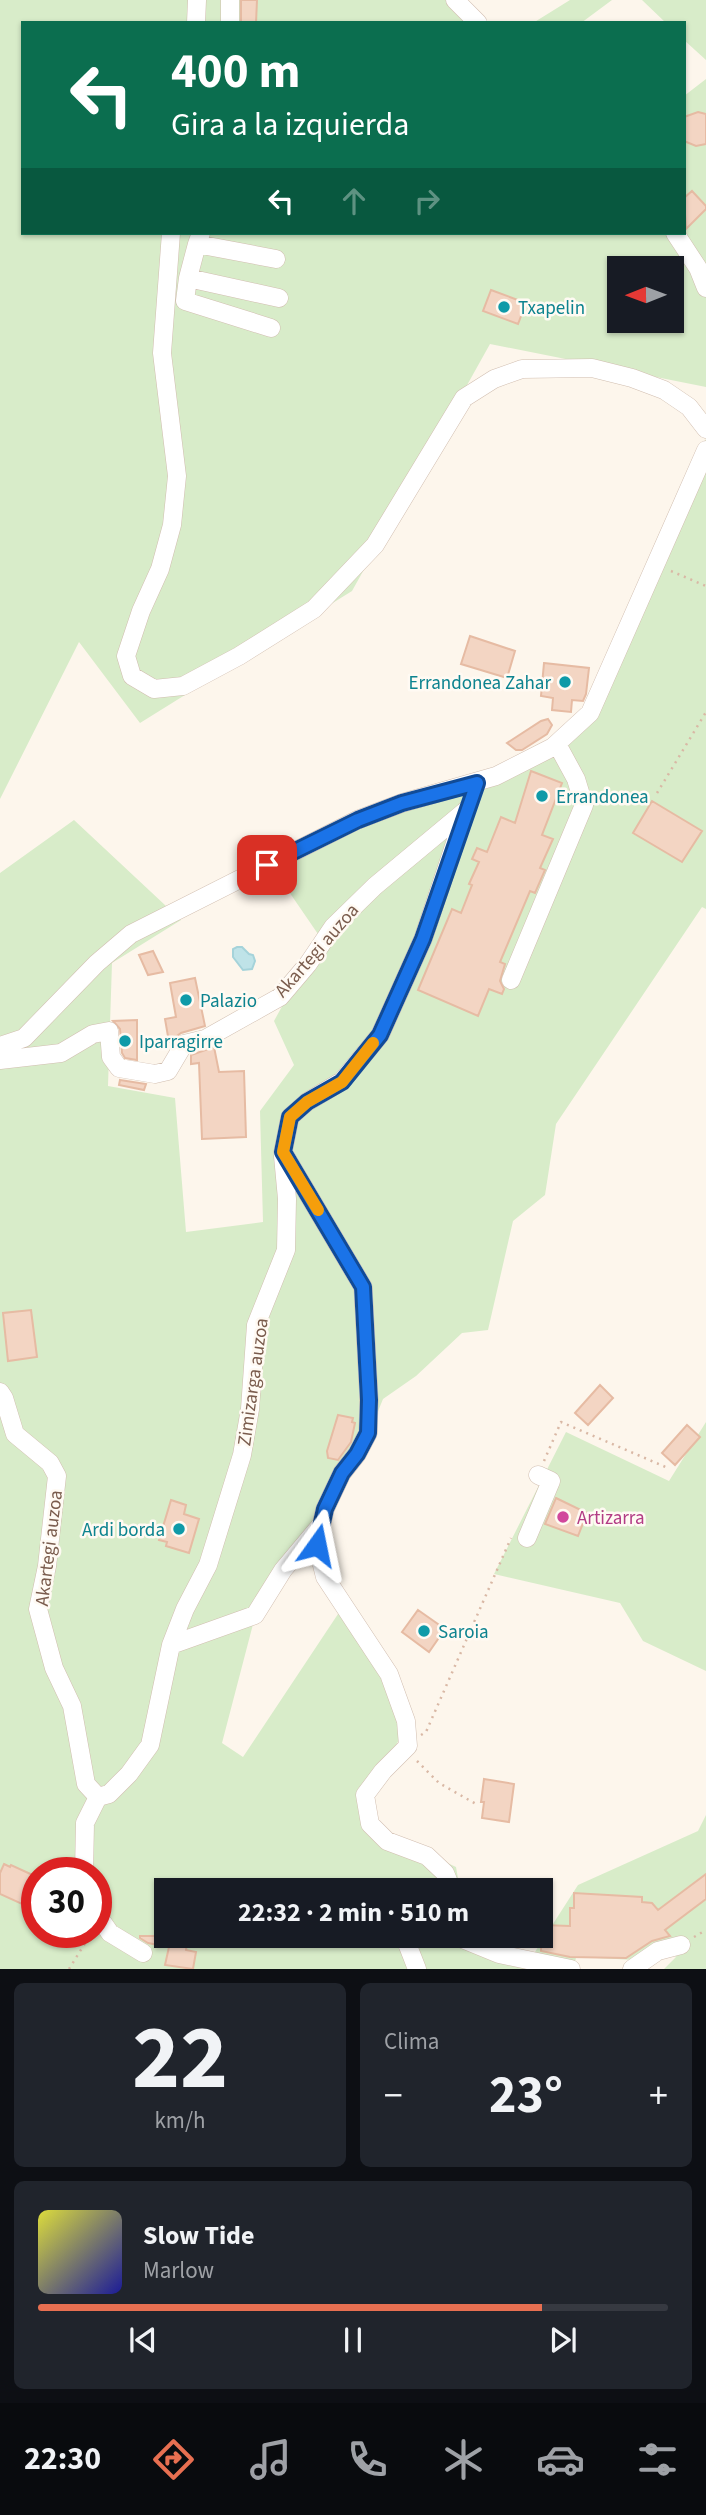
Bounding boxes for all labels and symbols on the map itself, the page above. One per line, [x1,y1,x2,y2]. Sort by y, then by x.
north arrow [607,256,684,332]
place label: Txapelin [518,295,585,322]
marker: Txapelin [496,299,512,315]
place label: Errandonea Zahar [408,670,551,697]
marker: Errandonea Zahar [557,674,573,690]
place label: Errandonea [556,784,649,811]
marker: Errandonea [534,788,550,804]
pin [237,835,297,895]
street label: Akartegi auzoa [269,898,366,1004]
place label: Palazio [200,988,257,1015]
marker: Palazio [178,992,194,1008]
place label: Iparragirre [139,1029,223,1056]
marker: Iparragirre [117,1033,133,1049]
street label: Zimizarga auzoa [231,1316,276,1448]
street label: Akartegi auzoa [29,1489,70,1608]
place label: Artizarra [577,1505,645,1532]
position arrow [280,1508,354,1582]
marker: Artizarra [555,1509,571,1525]
place label: Ardi borda [82,1517,165,1544]
marker: Ardi borda [171,1521,187,1537]
place label: Saroia [438,1619,489,1646]
marker: Saroia [416,1623,432,1639]
speed limit sign: 30 [21,1857,112,1948]

